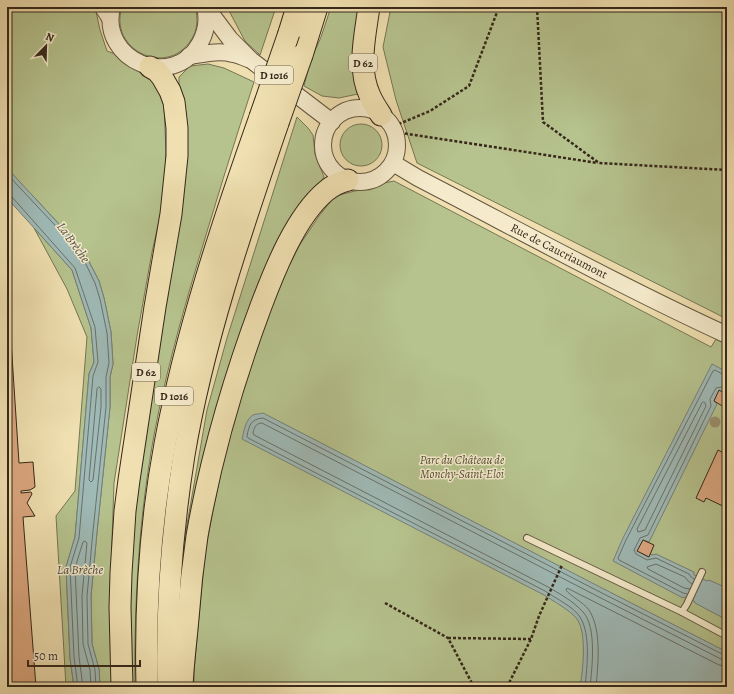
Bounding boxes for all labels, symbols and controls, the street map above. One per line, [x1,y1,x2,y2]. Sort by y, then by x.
north arrow [26,26,66,66]
text: N [43,29,56,46]
road number: D 62 [349,54,377,72]
road number: D 1016 [255,66,293,84]
water label: La Brèche [53,219,94,266]
street label: Rue de Caucriaumont [508,220,610,282]
road number: D 62 [132,363,160,381]
road number: D 1016 [155,387,193,405]
park label: Parc du Château de Monchy-Saint-Eloi [420,452,505,482]
water label: La Brèche [57,561,103,578]
scale bar [28,642,140,668]
text: 50 m [34,648,58,664]

